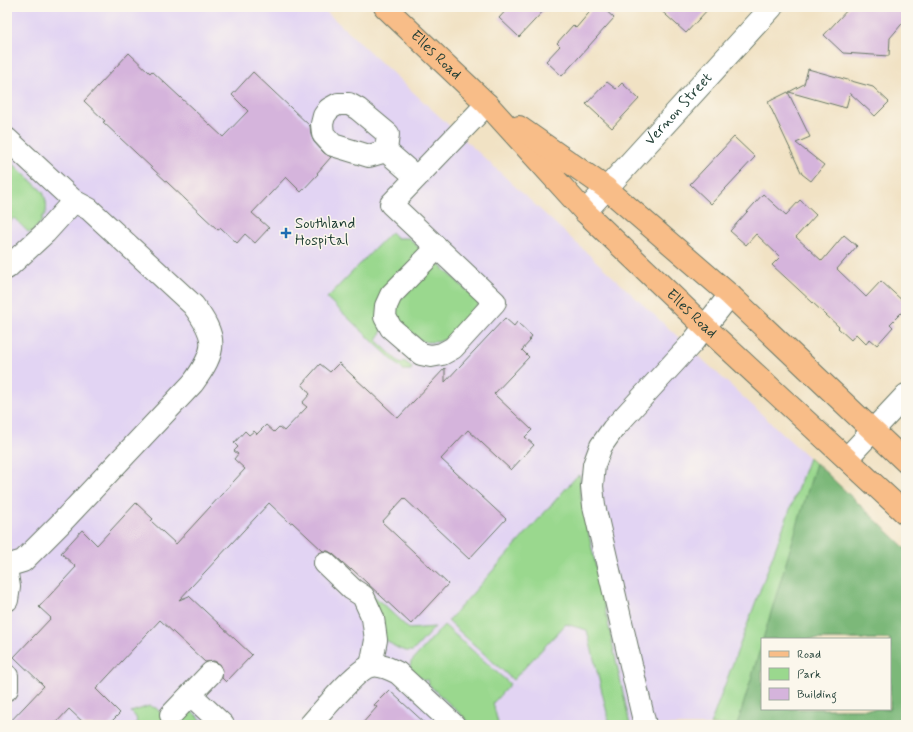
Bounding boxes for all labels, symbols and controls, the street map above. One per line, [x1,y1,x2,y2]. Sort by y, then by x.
street label: Elles Road [406,26,466,84]
street label: Vernon Street [640,68,717,150]
place label: Southland Hospital [295,214,355,251]
marker: Southland Hospital [280,227,292,239]
street label: Elles Road [662,285,721,343]
legend [761,638,891,710]
text: Road [797,647,821,663]
text: Park [797,667,821,683]
text: Building [797,687,837,704]

